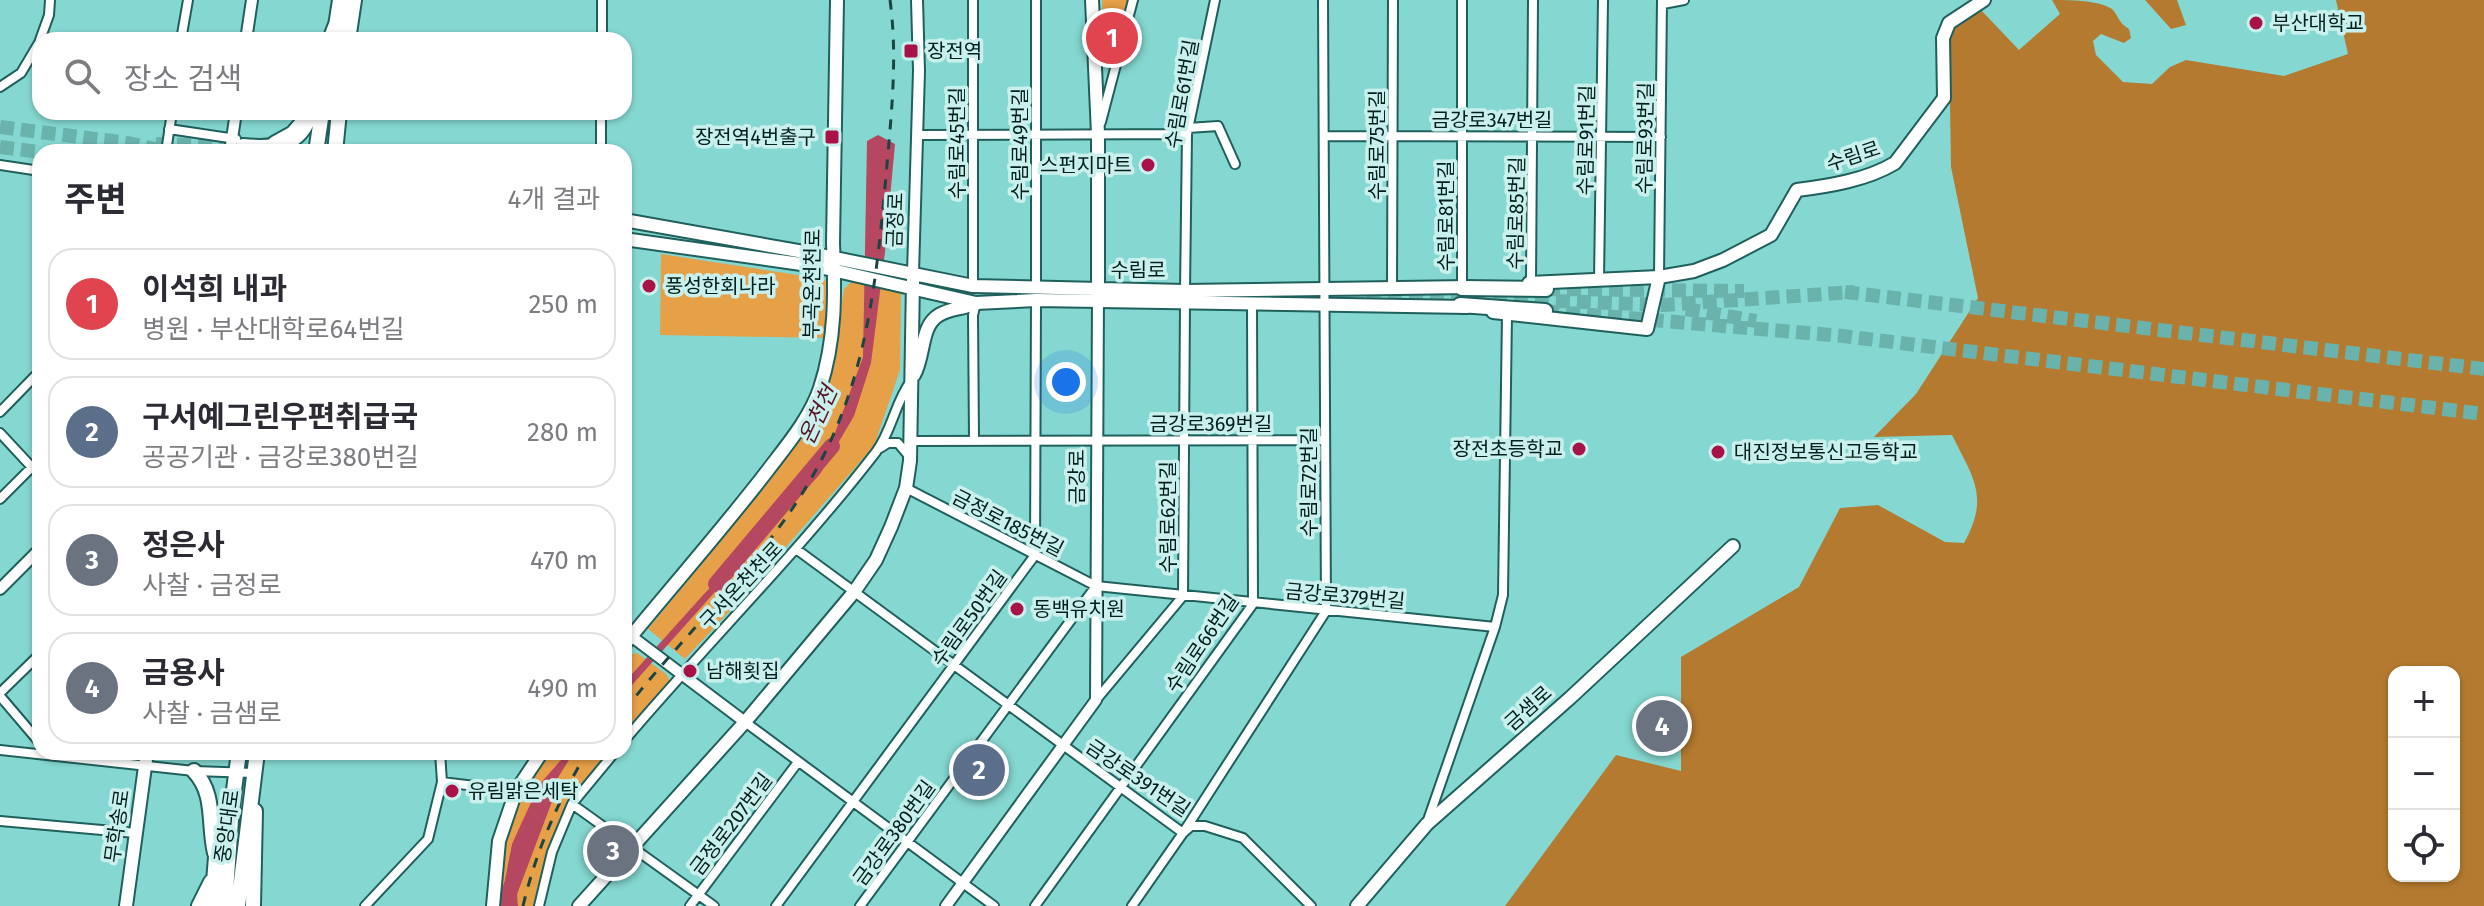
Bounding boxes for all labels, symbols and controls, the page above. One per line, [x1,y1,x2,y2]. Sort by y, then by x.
pin: 1 [1086,8,1138,68]
place label: 부산대학교 [2272,11,2364,35]
marker: 부산대학교 [2247,14,2265,32]
search box [32,32,632,120]
street label: 수림로61번길 [1161,38,1203,150]
place label: 장전역 [927,39,982,63]
marker: 장전역 [902,42,920,60]
icon: search [60,54,104,98]
text: 장소 검색 [124,61,242,97]
street label: 수림로93번길 [1632,82,1658,194]
street label: 수림로91번길 [1573,84,1599,196]
street label: 수림로45번길 [945,87,969,199]
street label: 수림로49번길 [1008,88,1032,200]
street label: 수림로75번길 [1365,90,1389,200]
street label: 금강로347번길 [1432,108,1552,132]
place label: 장전역4번출구 [695,125,816,149]
marker: 장전역4번출구 [823,128,841,146]
street label: 수림로 [1823,136,1883,176]
place label: 스펀지마트 [1040,153,1132,177]
marker: 스펀지마트 [1139,156,1157,174]
street label: 수림로85번길 [1503,156,1529,270]
street label: 수림로81번길 [1434,160,1458,272]
text: 주변 [64,179,127,220]
text: 4개 결과 [508,184,600,215]
street label: 금정로 [882,192,908,248]
street label: 부곡온천천로 [799,229,825,339]
street label: 수림로 [1110,258,1166,282]
text: 이석희 내과 [142,271,287,307]
place label: 풍성한회나라 [665,274,775,298]
marker: 풍성한회나라 [640,277,658,295]
text: 1 [86,289,98,320]
text: 250 m [528,289,598,320]
text: 병원 · 부산대학로64번길 [142,314,405,345]
your location [1046,362,1086,402]
water label: 온천천 [793,379,844,448]
text: 구서예그린우편취급국 [142,399,418,435]
street label: 금강로369번길 [1150,412,1272,436]
text: 2 [85,417,99,448]
text: 280 m [527,417,598,448]
street label: 수림로72번길 [1297,427,1321,537]
place label: 장전초등학교 [1453,437,1563,461]
marker: 장전초등학교 [1570,440,1588,458]
place label: 대진정보통신고등학교 [1734,440,1918,464]
text: 공공기관 · 금강로380번길 [142,442,419,473]
marker: 대진정보통신고등학교 [1709,443,1727,461]
street label: 금강로 [1065,449,1089,505]
street label: 수림로62번길 [1156,461,1180,573]
street label: 금정로185번길 [948,485,1068,561]
text: 정은사 [142,527,225,563]
street label: 구서온천천로 [695,536,787,634]
text: 3 [85,545,99,576]
text: 470 m [530,545,598,576]
street label: 수림로50번길 [926,565,1012,671]
text: 사찰 · 금정로 [142,570,282,601]
street label: 금강로379번길 [1284,579,1406,613]
street label: 수림로66번길 [1160,589,1244,697]
place label: 동백유치원 [1033,597,1125,621]
marker: 동백유치원 [1008,600,1026,618]
text: 금용사 [142,655,225,691]
place label: 남해횟집 [706,659,780,683]
marker: 남해횟집 [681,662,699,680]
map controls [2388,666,2460,882]
button: + [2388,666,2460,738]
text: 4 [85,673,99,704]
text: 490 m [527,673,598,704]
street label: 금샘로 [1499,681,1557,735]
pin: 4 [1636,696,1688,756]
text: 사찰 · 금샘로 [142,698,282,729]
street label: 금강로391번길 [1081,734,1195,822]
button: − [2388,738,2460,810]
pin: 2 [953,740,1005,800]
street label: 금정로207번길 [685,768,777,880]
street label: 금강로380번길 [848,776,940,890]
place label: 유림맑은세탁 [468,779,578,803]
marker: 유림맑은세탁 [443,782,461,800]
street label: 무학송로 [100,788,134,864]
street label: 중앙대로 [210,788,244,864]
button: locate [2388,810,2460,882]
pin: 3 [587,821,639,881]

